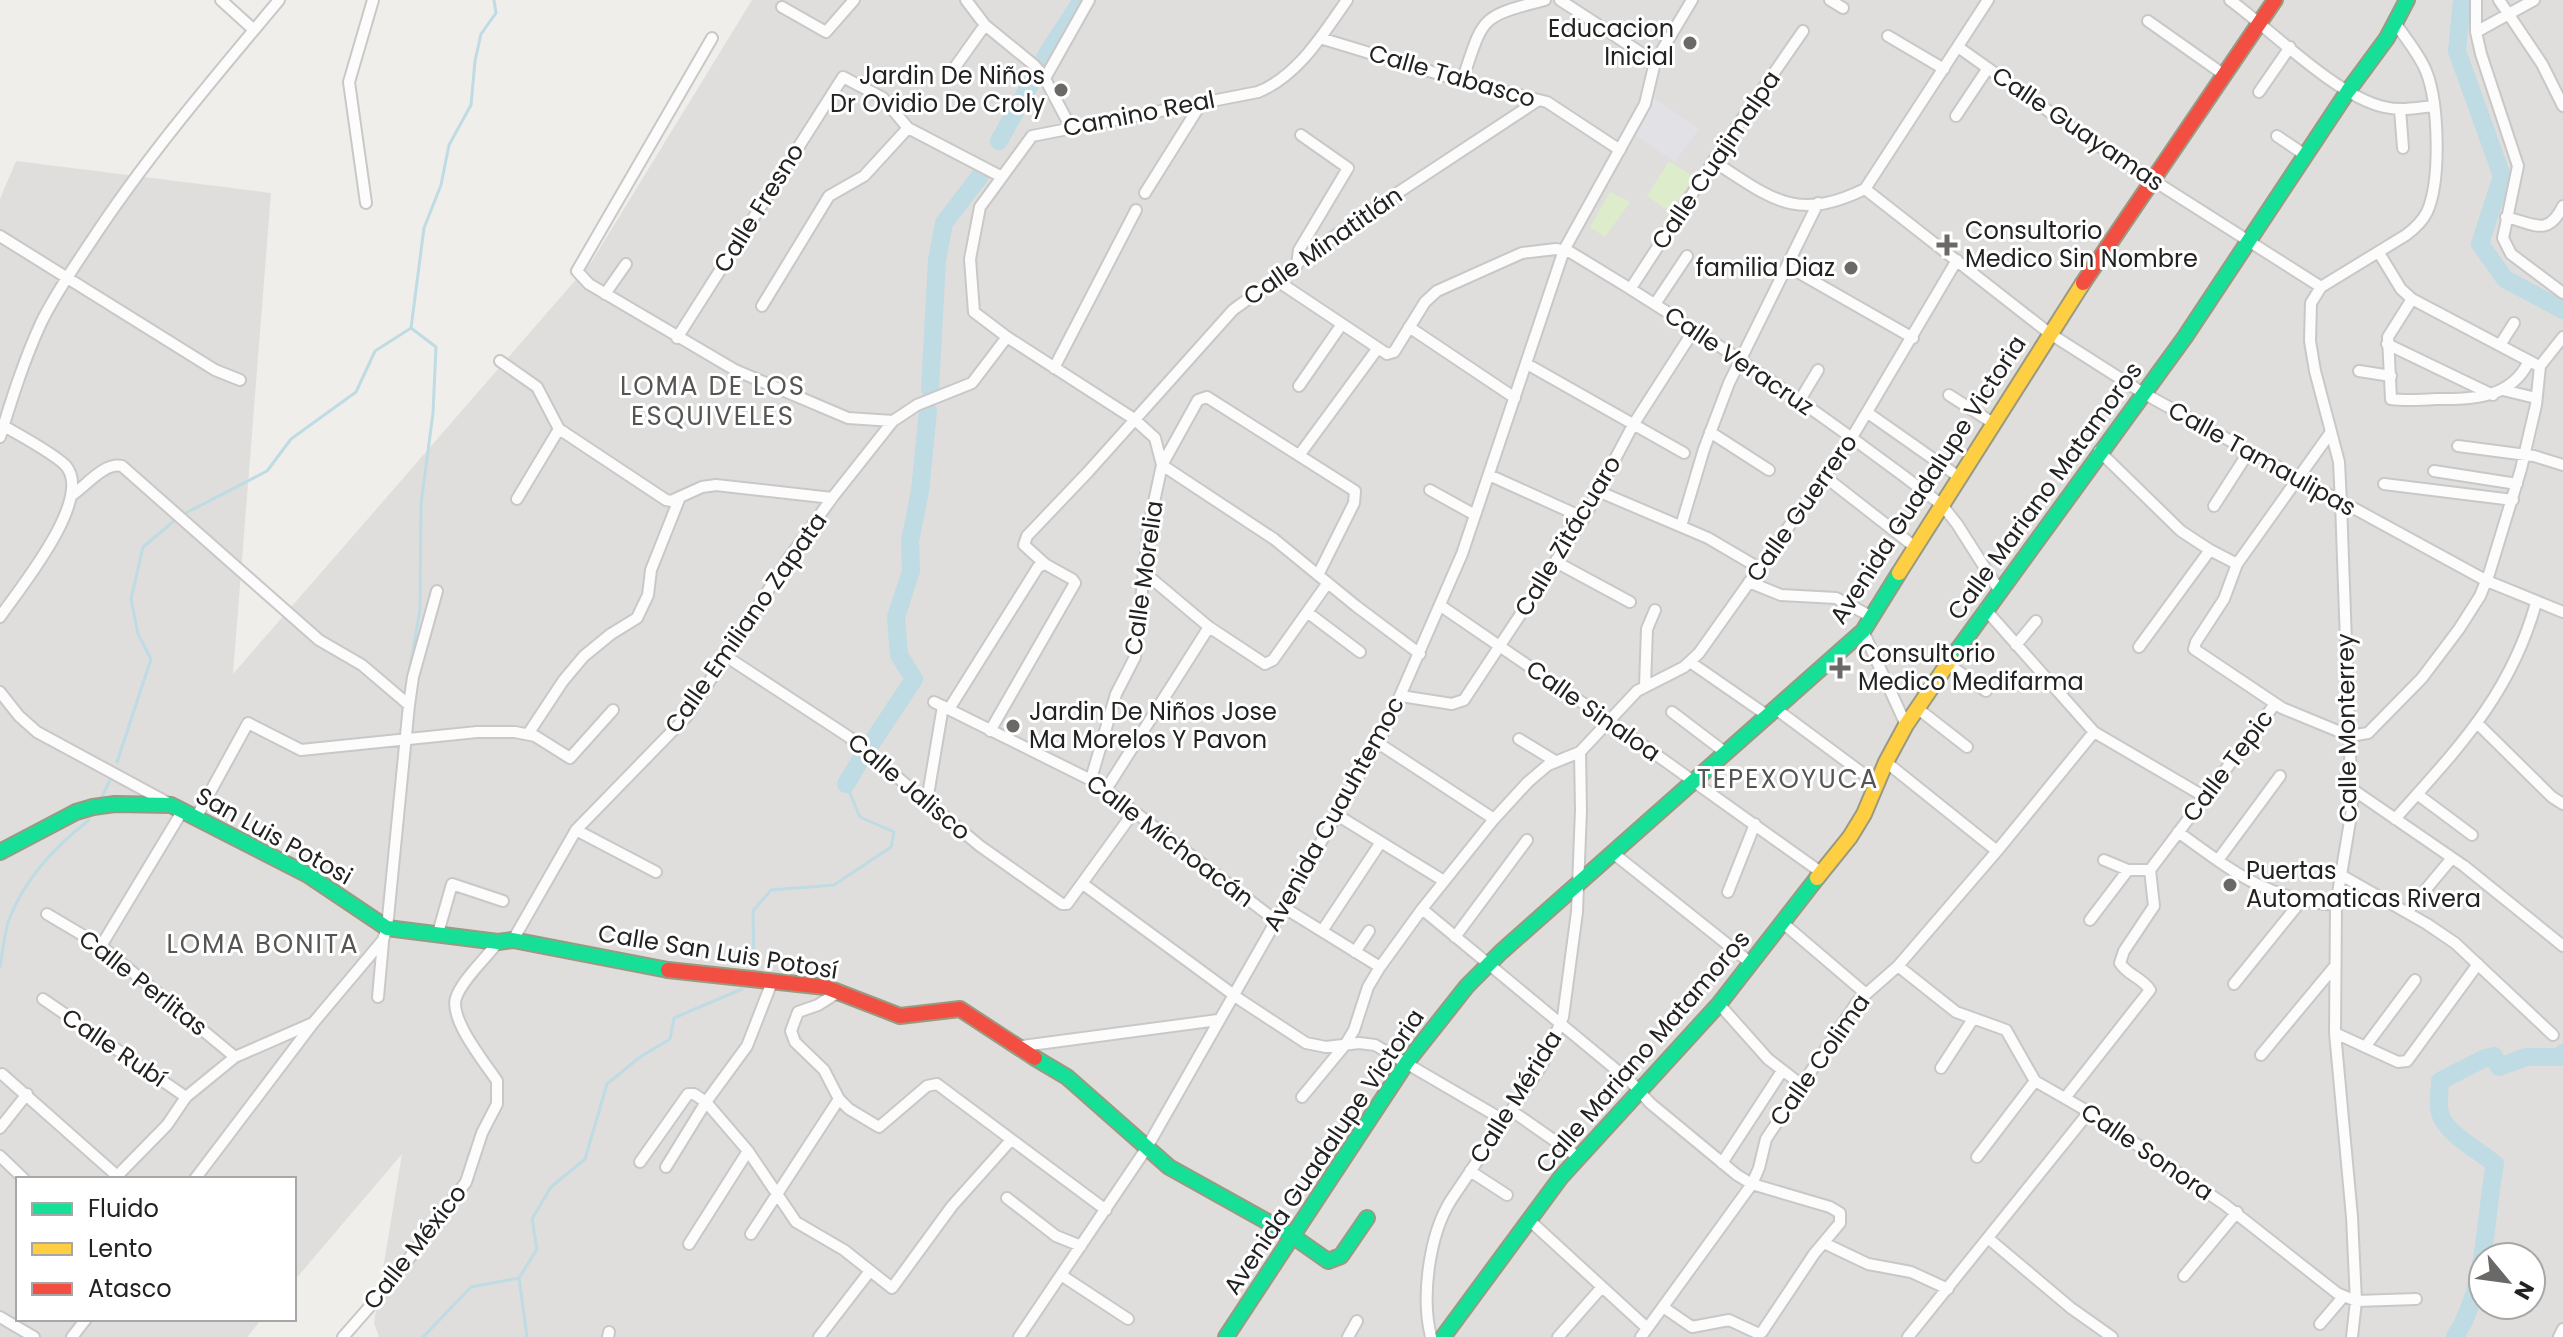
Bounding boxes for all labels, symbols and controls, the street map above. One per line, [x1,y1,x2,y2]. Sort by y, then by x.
place label: Educacion Inicial [1548,12,1674,73]
marker: Educacion Inicial [1681,34,1699,52]
street label: Calle Tabasco [1365,36,1539,115]
place label: Jardin De Niños Dr Ovidio De Croly [830,59,1045,120]
street label: Calle Guayamas [1986,59,2171,199]
street label: Calle Cuajimalpa [1643,64,1788,256]
marker: Jardin De Niños Dr Ovidio De Croly [1052,81,1070,99]
street label: Camino Real [1060,83,1218,144]
street label: Calle Fresno [706,137,812,279]
street label: Calle Minatitlán [1237,178,1409,313]
place label: Consultorio Medico Sin Nombre [1965,214,2198,275]
marker: Consultorio Medico Sin Nombre [1936,234,1958,256]
place label: familia Diaz [1696,251,1835,284]
marker: familia Diaz [1842,259,1860,277]
street label: Calle Veracruz [1658,298,1821,423]
street label: Avenida Guadalupe Victoria [1822,329,2033,630]
street label: Calle Mariano Matamoros [1940,355,2150,626]
district label: LOMA DE LOS ESQUIVELES [620,368,806,434]
street label: Calle Tamaulipas [2162,393,2362,524]
street label: Calle Guerrero [1738,427,1865,588]
street label: Calle Zitácuaro [1507,449,1629,622]
street label: Calle Morelia [1116,499,1171,657]
street label: Calle Emiliano Zapata [657,506,834,740]
street label: Calle Monterrey [2328,633,2365,823]
place label: Consultorio Medico Medifarma [1858,637,2084,698]
street label: Calle Sinaloa [1520,652,1667,769]
marker: Consultorio Medico Medifarma [1829,657,1851,679]
street label: Avenida Cuauhtemoc [1255,690,1412,937]
place label: Jardin De Niños Jose Ma Morelos Y Pavon [1029,695,1277,756]
street label: Calle Tepic [2175,703,2281,829]
marker: Jardin De Niños Jose Ma Morelos Y Pavon [1004,717,1022,735]
street label: Calle Jalisco [841,725,978,848]
district label: TEPEXOYUCA [1697,761,1879,797]
street label: Calle Michoacán [1080,767,1261,915]
street label: San Luis Potosi [190,779,359,892]
place label: Puertas Automaticas Rivera [2246,854,2481,915]
marker: Puertas Automaticas Rivera [2221,876,2239,894]
street label: Calle San Luis Potosí [596,916,840,987]
street label: Calle Perlitas [72,922,214,1043]
street label: Calle Mariano Matamoros [1528,923,1757,1180]
district label: LOMA BONITA [166,926,360,962]
street label: Calle Colima [1762,987,1877,1132]
street label: Calle Rubí [55,1000,173,1095]
street label: Avenida Guadalupe Victoria [1215,1002,1432,1301]
street label: Calle Mérida [1462,1024,1569,1169]
street label: Calle Sonora [2075,1095,2220,1208]
legend [16,1177,296,1321]
street label: Calle México [355,1177,474,1316]
text: Fluido [88,1192,159,1225]
text: Lento [88,1232,153,1265]
north arrow [2467,1241,2547,1321]
text: Atasco [88,1272,172,1305]
text: N [2506,1276,2542,1305]

